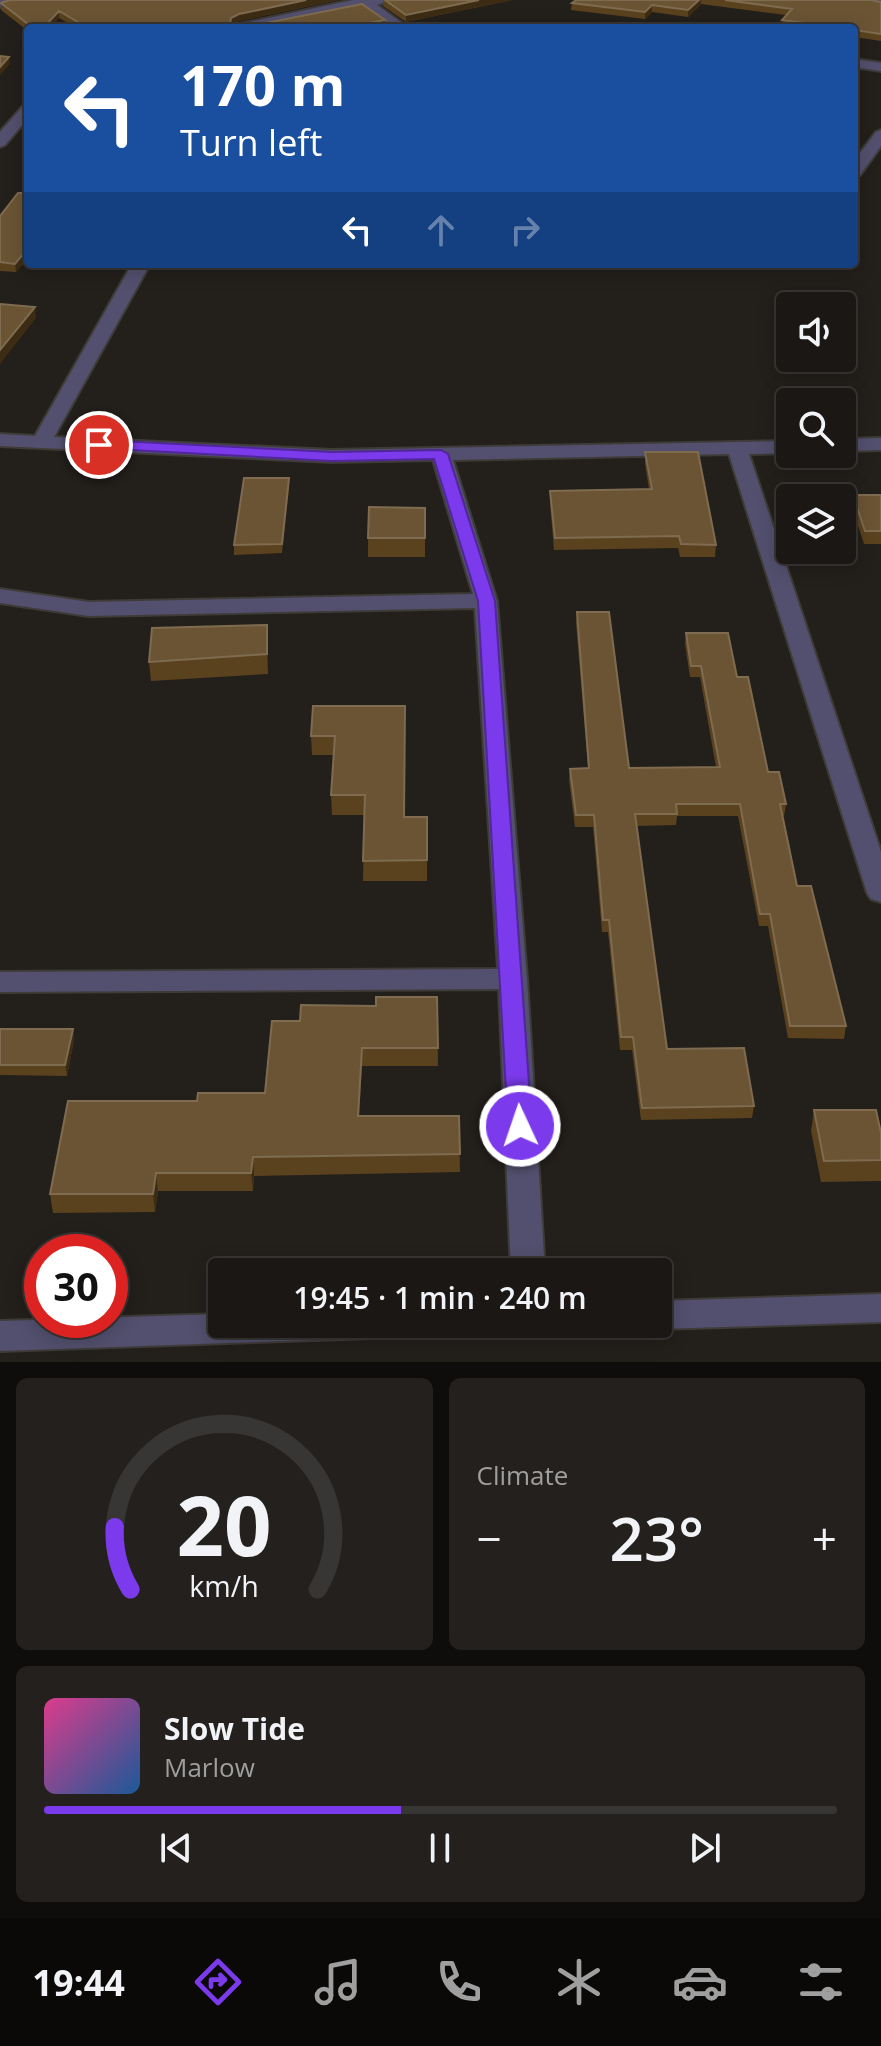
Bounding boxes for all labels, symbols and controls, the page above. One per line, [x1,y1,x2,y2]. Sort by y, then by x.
text: 170 m [180,46,346,122]
icon: left [48,56,152,160]
text: Turn left [180,118,322,167]
icon: left [335,208,379,252]
icon: ahead [419,208,463,252]
icon: right [503,208,547,252]
map controls [776,292,856,564]
button: sound [776,292,856,372]
button: search [776,388,856,468]
pin [65,411,133,479]
icon: arrive [77,423,121,467]
button: layers [776,484,856,564]
position arrow [478,1084,562,1168]
speed limit sign: 30 [24,1234,128,1338]
text: 19:45 · 1 min · 240 m [293,1277,587,1318]
text: Climate [477,1457,568,1493]
text: 20 [177,1467,272,1580]
text: 23° [610,1497,704,1579]
text: − [477,1508,502,1568]
text: + [812,1508,837,1568]
text: km/h [190,1566,259,1605]
text: Slow Tide [164,1708,305,1749]
text: Marlow [164,1749,255,1785]
icon: previous [154,1826,198,1870]
icon: pause [418,1826,462,1870]
icon: next [683,1826,727,1870]
icon: directions [190,1954,246,2010]
icon: music [310,1954,366,2010]
icon: phone [431,1954,487,2010]
icon: climate [551,1954,607,2010]
icon: car [672,1954,728,2010]
icon: filters [793,1954,849,2010]
text: 19:44 [32,1958,125,2007]

